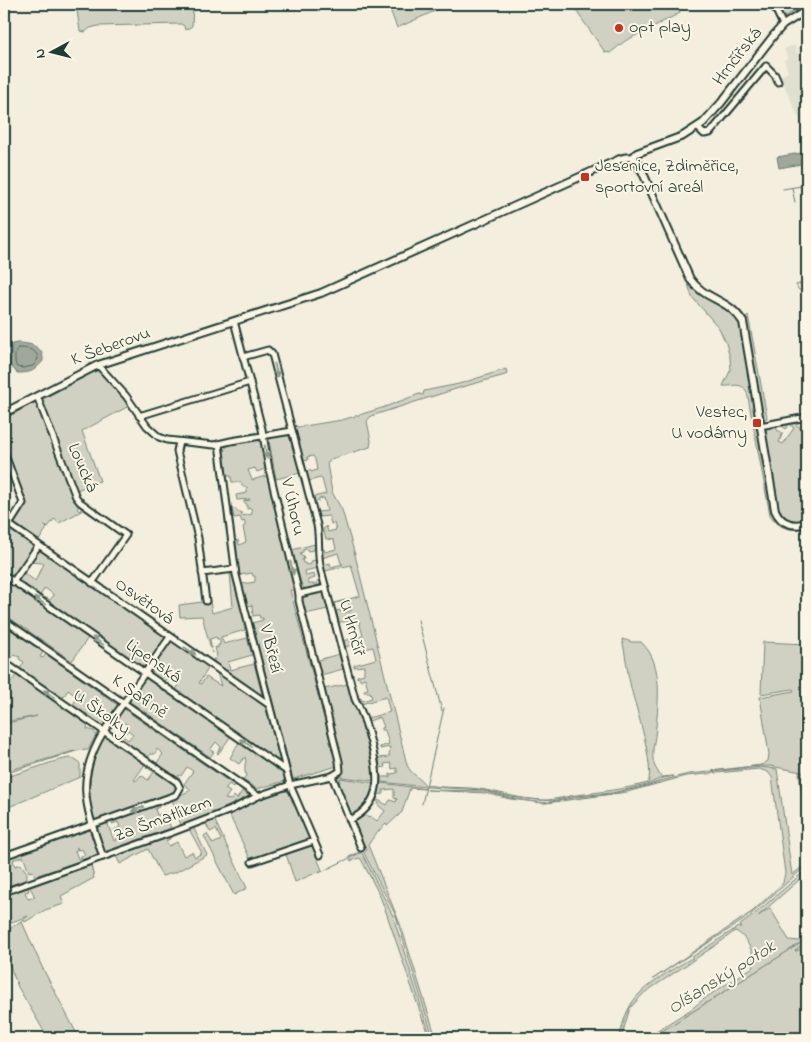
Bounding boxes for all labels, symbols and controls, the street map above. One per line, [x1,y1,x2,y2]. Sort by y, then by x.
place label: opt play [629,15,691,41]
marker: opt play [613,22,625,34]
street label: Hrnčířská [707,22,769,92]
north arrow [28,28,78,78]
text: N [30,47,52,59]
place label: Jesenice, Zdiměřice, sportovní areál [595,154,738,201]
marker: Jesenice, Zdiměřice, sportovní areál [579,171,591,183]
street label: K Šeberovu [68,321,154,373]
one-way arrow [273,363,281,378]
place label: Vestec, U vodárny [671,400,747,447]
marker: Vestec, U vodárny [751,417,763,429]
street label: Loucká [60,439,104,497]
one-way arrow [263,445,271,461]
street label: V Úhoru [273,475,311,538]
one-way arrow [288,560,296,575]
street label: Osvětová [109,572,179,632]
one-way arrow [33,596,47,606]
street label: U Hrnčíř [331,597,371,660]
street label: V Březí [251,621,289,676]
street label: Lipenská [120,633,186,691]
one-way arrow [91,636,105,646]
one-way arrow [183,646,197,656]
street label: K Safině [106,668,173,726]
street label: U Školky [67,684,135,742]
one-way arrow [43,689,56,699]
one-way arrow [239,738,253,748]
street label: Za Šmatlíkem [111,790,215,850]
one-way arrow [130,805,145,813]
water label: Olšanský potok [663,934,782,1022]

